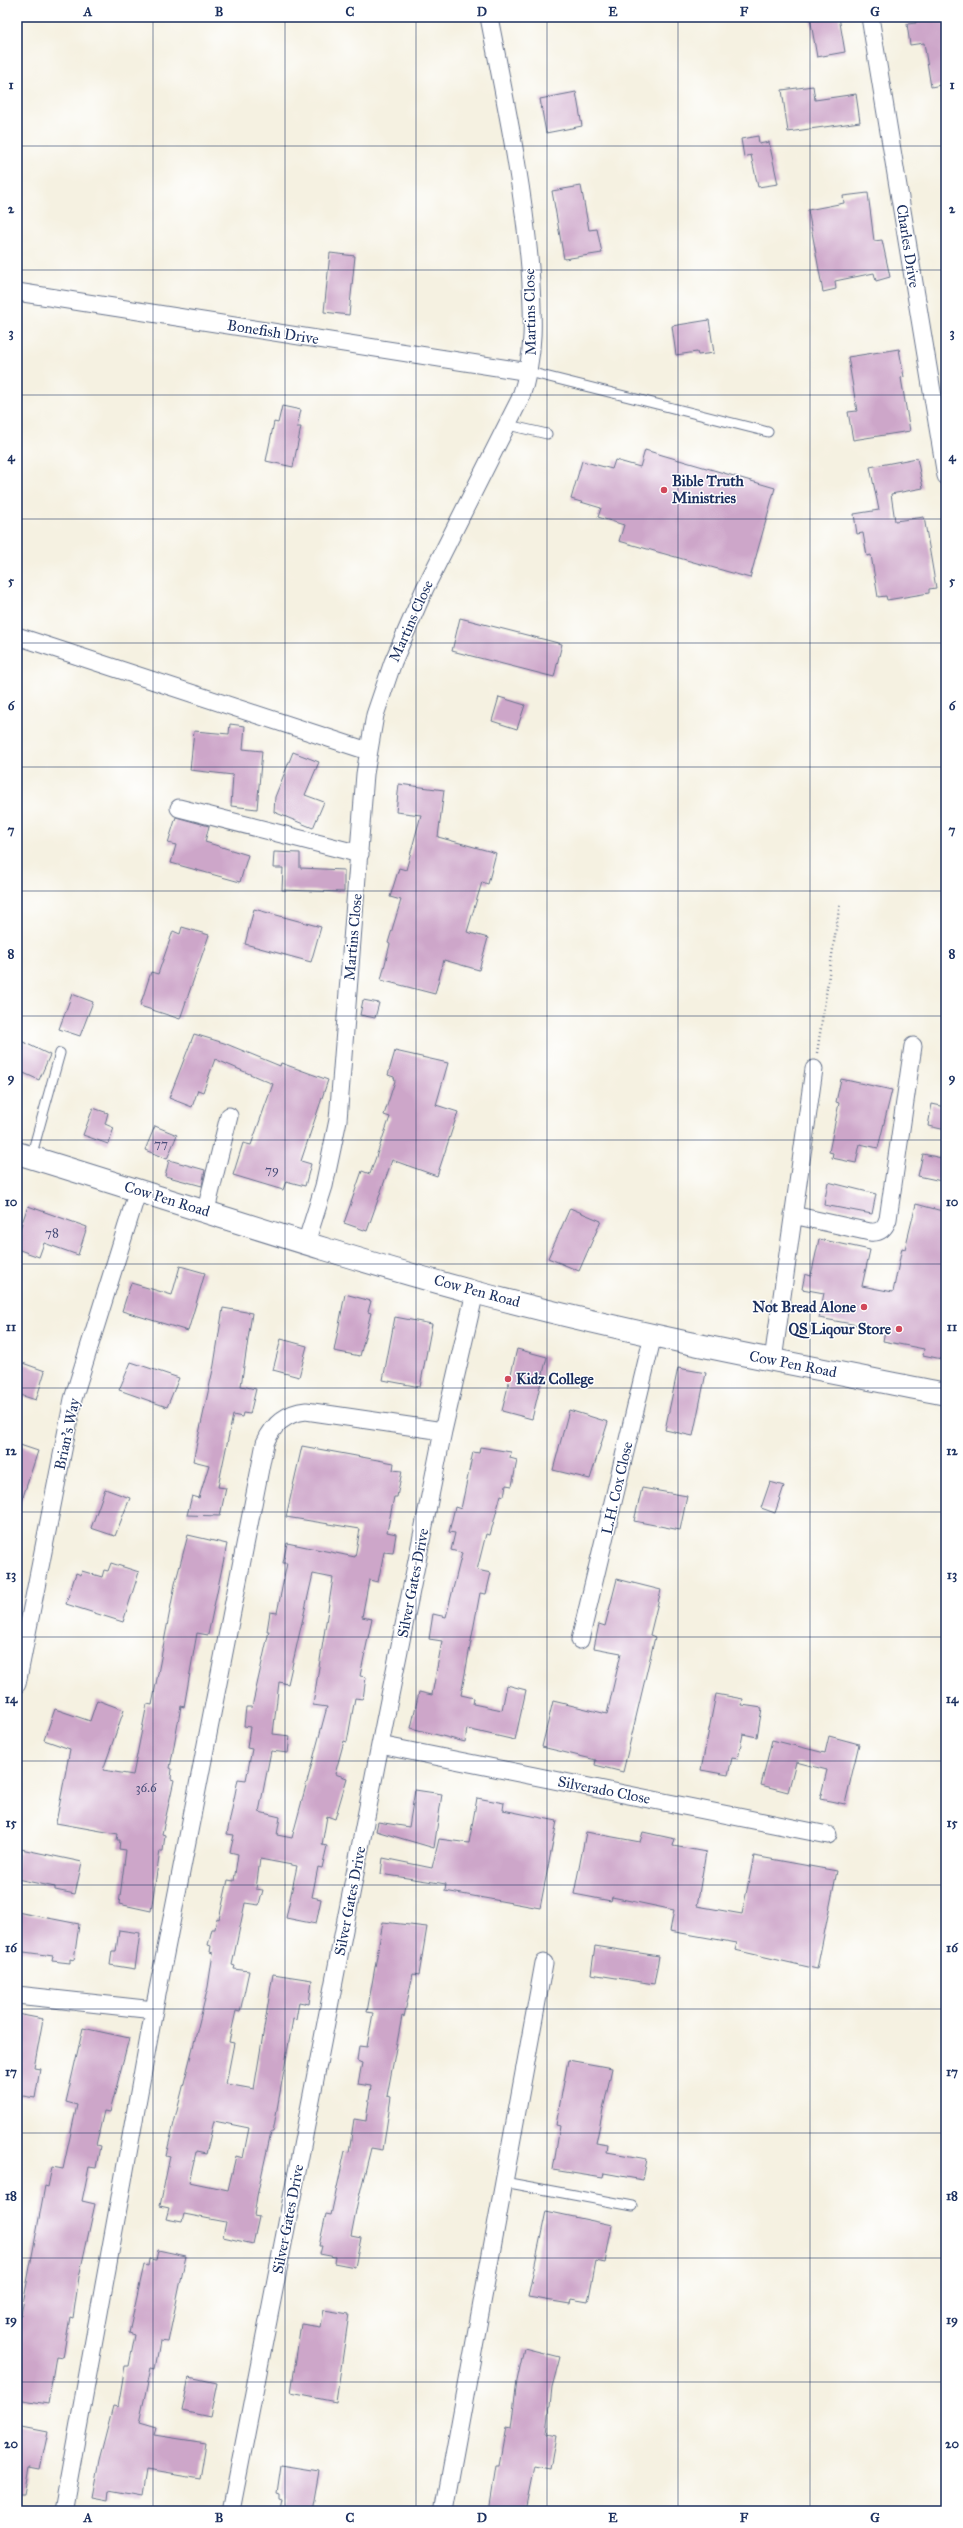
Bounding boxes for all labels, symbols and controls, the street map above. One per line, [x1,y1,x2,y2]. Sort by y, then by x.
text: A [83,4,93,20]
text: B [215,4,224,20]
text: C [346,4,355,20]
text: D [477,4,487,20]
text: E [608,4,618,20]
text: F [740,4,749,20]
text: G [870,4,880,20]
text: 1 [8,77,14,93]
text: 1 [949,77,955,93]
text: 2 [8,201,15,217]
text: 2 [949,201,956,217]
street label: Charles Drive [893,203,923,289]
street label: Martins Close [520,268,540,356]
street label: Bonefish Drive [226,316,320,348]
text: 3 [8,325,14,341]
text: 3 [949,325,955,341]
text: 4 [7,449,15,465]
text: 4 [948,449,956,465]
place label: Bible Truth Ministries [672,472,745,507]
marker: Bible Truth Ministries [659,485,669,495]
text: 5 [8,573,15,589]
text: 5 [949,573,956,589]
street label: Martins Close [385,577,437,665]
text: 6 [8,698,16,714]
text: 6 [949,698,957,714]
text: 7 [8,822,15,838]
text: 7 [949,822,956,838]
street label: Martins Close [340,893,366,981]
text: 8 [8,946,15,962]
text: 8 [949,946,956,962]
text: 9 [8,1070,15,1086]
text: 9 [949,1070,956,1086]
house number: 77 [154,1136,168,1152]
house number: 79 [265,1162,279,1178]
street label: Cow Pen Road [122,1177,212,1221]
text: 10 [5,1194,18,1210]
text: 10 [946,1194,959,1210]
house number: 78 [45,1225,59,1241]
street label: Cow Pen Road [432,1271,523,1311]
place label: Not Bread Alone [752,1298,857,1316]
marker: Not Bread Alone [859,1302,869,1312]
text: 11 [6,1319,16,1335]
text: 11 [947,1319,957,1335]
place label: QS Liqour Store [788,1320,892,1339]
marker: QS Liqour Store [894,1324,904,1334]
street label: Cow Pen Road [748,1347,839,1381]
place label: Kidz College [516,1370,595,1389]
marker: Kidz College [503,1374,513,1384]
street label: Brian's Way [51,1395,84,1472]
street label: L.H. Cox Close [598,1440,636,1536]
text: 12 [5,1443,17,1459]
text: 12 [946,1443,958,1459]
street label: Silver Gates Drive [394,1527,432,1639]
text: 13 [6,1567,16,1583]
text: 13 [947,1567,957,1583]
text: 14 [5,1691,18,1707]
text: 14 [946,1691,959,1707]
street label: Silverado Close [556,1772,652,1808]
house number: 36.6 [135,1780,157,1796]
text: 15 [5,1815,17,1831]
text: 15 [946,1815,958,1831]
street label: Silver Gates Drive [331,1845,369,1957]
text: 16 [5,1940,18,1956]
text: 16 [946,1940,959,1956]
text: 17 [5,2064,17,2080]
text: 17 [946,2064,958,2080]
street label: Silver Gates Drive [269,2163,307,2275]
text: 18 [5,2188,17,2204]
text: 18 [946,2188,958,2204]
text: 19 [5,2312,17,2328]
text: 19 [946,2312,958,2328]
text: 20 [4,2436,18,2452]
text: 20 [945,2436,959,2452]
text: A [83,2510,93,2526]
text: B [215,2510,224,2526]
text: C [346,2510,355,2526]
text: D [477,2510,487,2526]
text: E [608,2510,618,2526]
text: F [740,2510,749,2526]
text: G [870,2510,880,2526]

